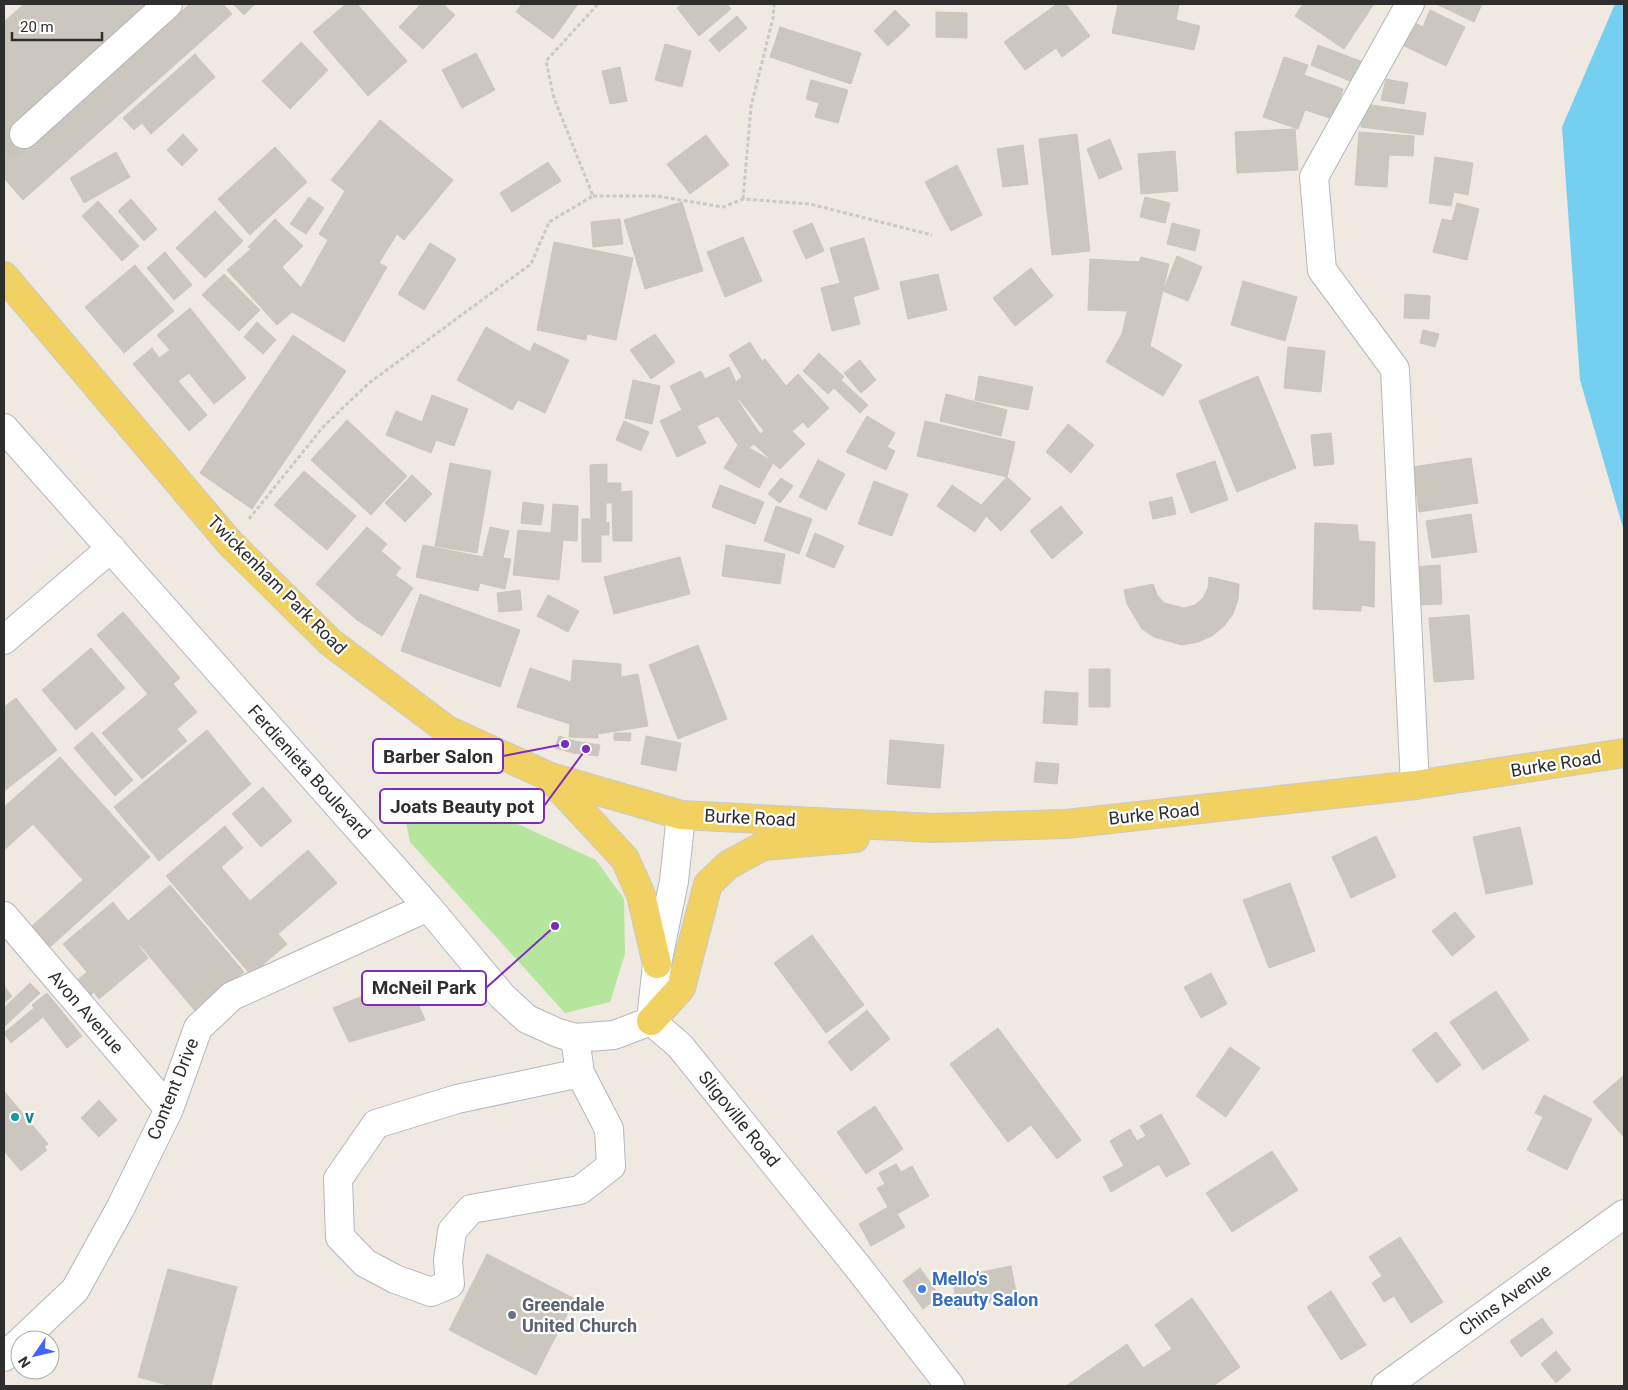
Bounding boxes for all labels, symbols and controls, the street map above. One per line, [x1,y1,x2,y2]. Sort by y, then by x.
scale bar [12,10,102,42]
text: 20 m [20,18,54,36]
street label: Twickenham Park Road [203,511,351,659]
street label: Ferdienieta Boulevard [244,700,375,843]
callout: Barber Salon [373,739,503,773]
text: Barber Salon [383,745,493,768]
street label: Burke Road [1509,746,1603,781]
callout: Joats Beauty pot [380,789,544,823]
text: Joats Beauty pot [390,795,535,818]
street label: Burke Road [1107,798,1201,829]
street label: Burke Road [704,805,796,830]
street label: Avon Avenue [45,966,128,1058]
callout: McNeil Park [362,971,486,1005]
text: McNeil Park [372,976,477,999]
street label: Content Drive [143,1035,203,1143]
street label: Sligoville Road [694,1067,784,1171]
place label: v [25,1106,34,1127]
marker: v [9,1111,21,1123]
street label: Chins Avenue [1455,1259,1555,1340]
place label: Mello's Beauty Salon [932,1268,1038,1310]
marker: Mello's Beauty Salon [916,1283,928,1295]
place label: Greendale United Church [522,1294,637,1336]
marker: Greendale United Church [506,1309,518,1321]
north arrow [10,1330,60,1380]
text: N [15,1354,34,1371]

